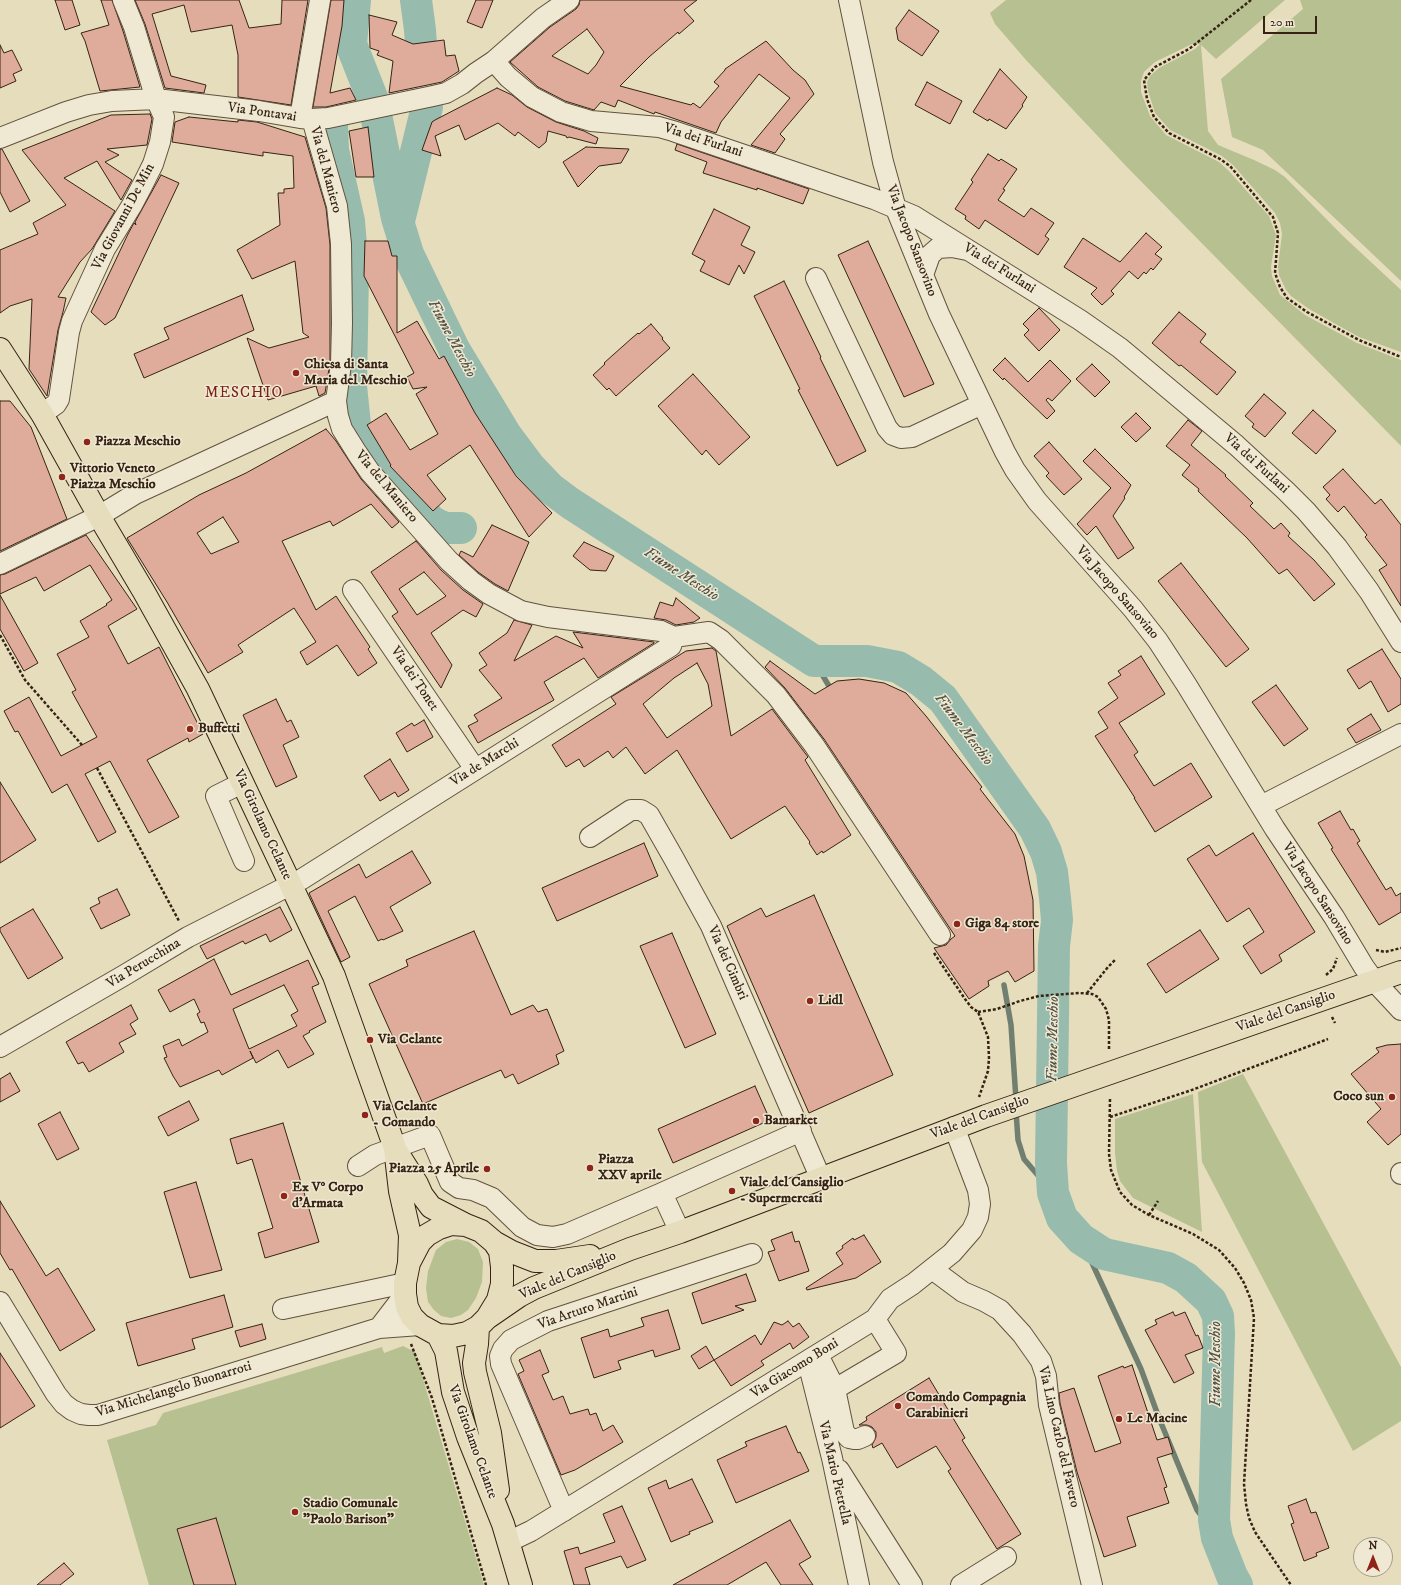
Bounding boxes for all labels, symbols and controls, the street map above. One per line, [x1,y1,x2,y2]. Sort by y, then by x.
scale bar [1265,8,1319,34]
text: 20 m [1270,15,1294,30]
street label: Via Pontavai [226,100,298,126]
street label: Via dei Furlani [661,120,745,162]
street label: Via del Maniero [305,125,345,215]
street label: Via Giovanni De Min [89,161,159,273]
street label: Via Jacopo Sansovino [882,183,940,299]
street label: Via dei Furlani [960,240,1038,298]
water label: Fiume Meschio [423,297,479,381]
place label: Chiesa di Santa Maria del Meschio [304,357,407,390]
marker: Chiesa di Santa Maria del Meschio [291,368,301,378]
district label: MESCHIO [205,385,283,403]
street label: Via dei Furlani [1220,430,1292,498]
place label: Piazza Meschio [95,434,181,450]
marker: Piazza Meschio [82,437,92,447]
street label: Via del Maniero [351,448,421,526]
place label: Vittorio Veneto Piazza Meschio [70,461,156,494]
marker: Vittorio Veneto Piazza Meschio [57,472,67,482]
street label: Via Jacopo Sansovino [1072,543,1162,643]
water label: Fiume Meschio [640,544,722,606]
street label: Via dei Tonet [386,644,442,714]
water label: Fiume Meschio [930,690,996,770]
place label: Buffetti [198,721,240,737]
marker: Buffetti [185,724,195,734]
street label: Via de Marchi [447,735,523,791]
street label: Via Girolamo Celante [229,767,295,883]
street label: Via Jacopo Sansovino [1278,840,1356,948]
place label: Giga 84 store [965,916,1039,932]
marker: Giga 84 store [952,919,962,929]
street label: Via dei Cimbri [703,923,751,1003]
street label: Via Perucchina [104,935,184,993]
street label: Viale del Cansiglio [1234,987,1338,1037]
place label: Lidl [818,993,843,1009]
marker: Lidl [805,996,815,1006]
water label: Fiume Meschio [1044,996,1064,1082]
place label: Via Celante [378,1032,442,1048]
marker: Via Celante [365,1035,375,1045]
place label: Coco sun [1333,1089,1384,1105]
street label: Viale del Cansiglio [928,1092,1032,1144]
marker: Coco sun [1387,1092,1397,1102]
place label: Via Celante - Comando [373,1099,437,1132]
marker: Via Celante - Comando [360,1110,370,1120]
place label: Bamarket [764,1113,818,1129]
marker: Bamarket [751,1116,761,1126]
place label: Piazza XXV aprile [598,1152,662,1184]
place label: Piazza 25 Aprile [389,1161,479,1177]
marker: Piazza XXV aprile [585,1163,595,1173]
marker: Piazza 25 Aprile [482,1164,492,1174]
place label: Viale del Cansiglio - Supermercati [740,1175,844,1208]
place label: Ex V° Corpo d'Armata [292,1180,363,1212]
marker: Viale del Cansiglio - Supermercati [727,1186,737,1196]
marker: Ex V° Corpo d'Armata [279,1191,289,1201]
street label: Viale del Cansiglio [517,1248,619,1304]
street label: Via Arturo Martini [536,1284,640,1334]
water label: Fiume Meschio [1208,1321,1226,1407]
street label: Via Giacomo Boni [748,1335,842,1403]
street label: Via Michelangelo Buonarroti [94,1358,254,1422]
street label: Via Lino Carlo del Favero [1034,1365,1082,1509]
street label: Via Girolamo Celante [444,1383,500,1501]
place label: Comando Compagnia Carabinieri [906,1390,1026,1422]
marker: Comando Compagnia Carabinieri [893,1401,903,1411]
place label: Le Macine [1127,1411,1187,1427]
marker: Le Macine [1114,1414,1124,1424]
street label: Via Mario Pietrella [814,1419,854,1527]
place label: Stadio Comunale "Paolo Barison" [303,1496,398,1528]
marker: Stadio Comunale "Paolo Barison" [290,1507,300,1517]
north arrow [1353,1537,1393,1577]
text: N [1368,1539,1378,1553]

